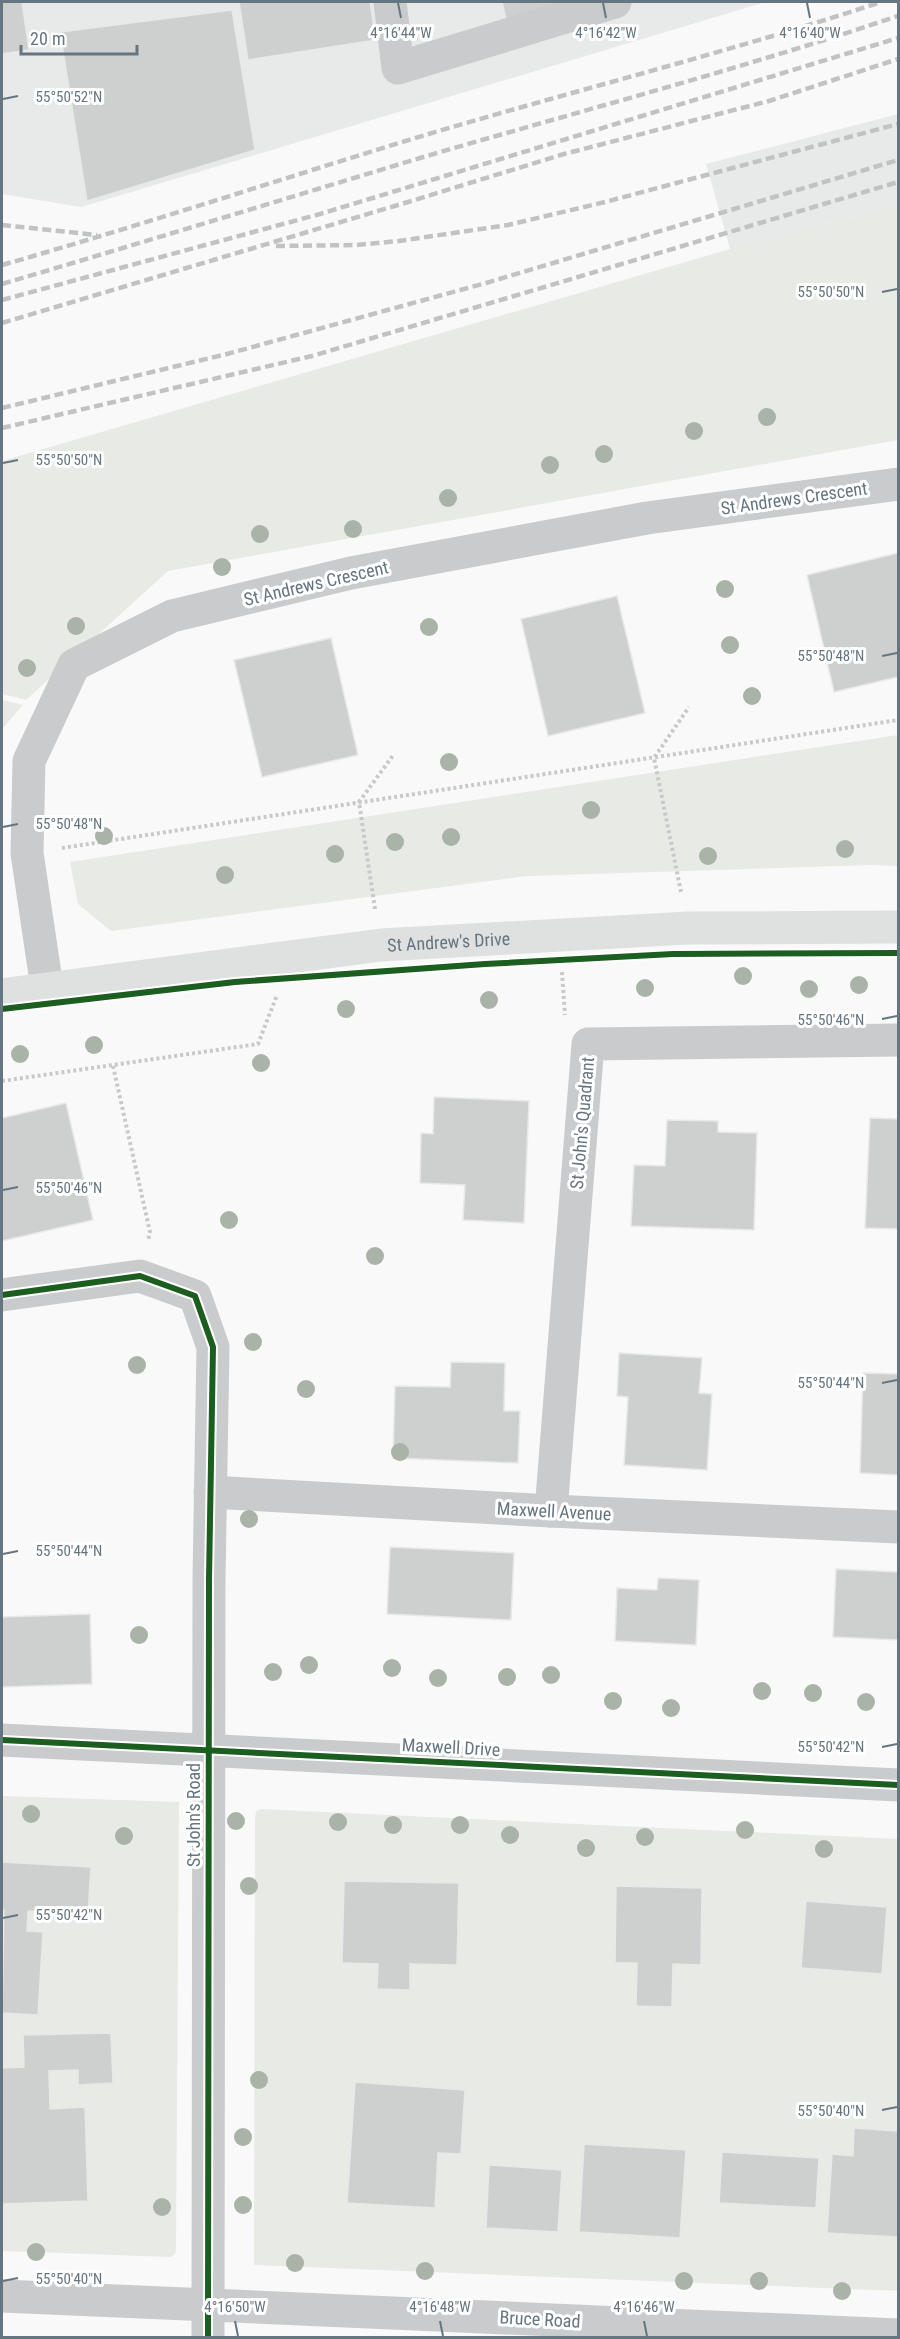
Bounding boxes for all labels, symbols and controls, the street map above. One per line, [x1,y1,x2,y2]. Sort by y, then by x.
scale bar [21,18,136,56]
text: 4°16'44"W [370,24,432,42]
text: 4°16'42"W [575,24,637,42]
text: 4°16'40"W [779,24,841,42]
text: 20 m [30,28,65,49]
text: 55°50'52"N [36,88,102,106]
text: 55°50'50"N [798,283,864,301]
text: 55°50'50"N [36,451,102,469]
street label: St Andrews Crescent [719,477,869,519]
street label: St Andrews Crescent [242,556,390,610]
text: 55°50'48"N [798,647,864,665]
text: 55°50'48"N [36,815,102,833]
street label: St Andrew's Drive [387,927,511,955]
text: 55°50'46"N [798,1011,864,1029]
street label: St John's Quadrant [566,1056,598,1190]
text: 55°50'46"N [36,1179,102,1197]
text: 55°50'44"N [798,1374,864,1392]
street label: Maxwell Avenue [496,1498,612,1524]
text: 55°50'44"N [36,1542,102,1560]
street label: Maxwell Drive [401,1734,501,1760]
text: 55°50'42"N [798,1738,864,1756]
street label: St John's Road [183,1763,204,1867]
text: 55°50'42"N [36,1906,102,1924]
text: 55°50'40"N [798,2102,864,2120]
text: 55°50'40"N [36,2270,102,2288]
text: 4°16'50"W [204,2298,266,2316]
text: 4°16'48"W [409,2298,471,2316]
text: 4°16'46"W [613,2298,675,2316]
street label: Bruce Road [499,2306,581,2332]

